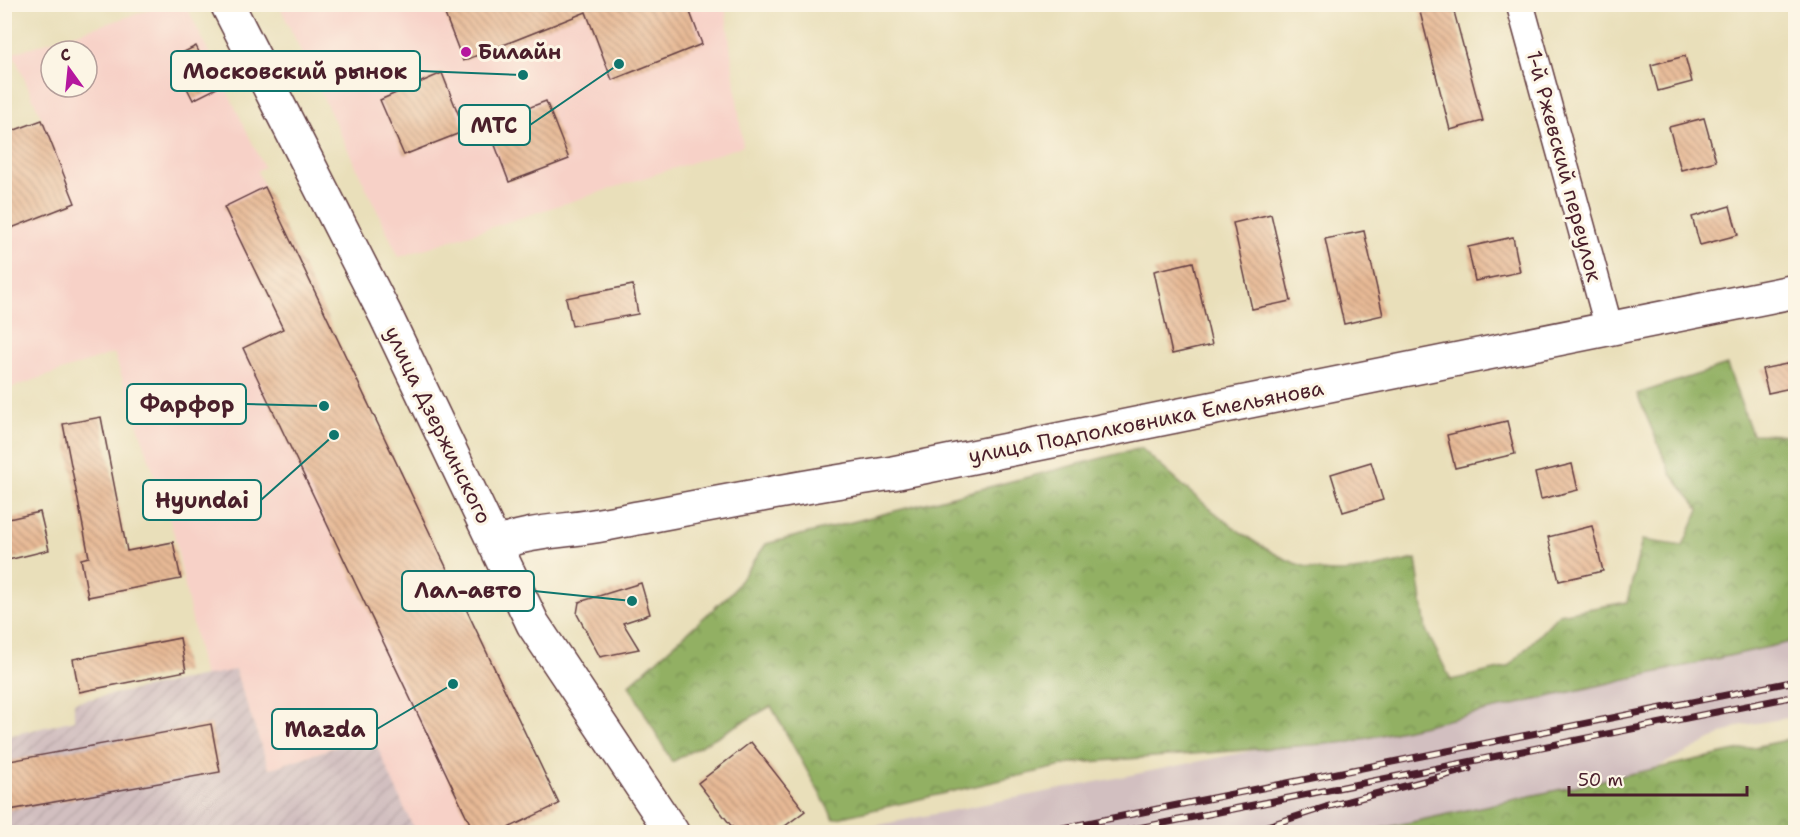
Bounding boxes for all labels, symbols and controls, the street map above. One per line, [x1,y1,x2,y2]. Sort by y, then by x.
place label: Билайн [478,38,561,66]
north arrow [39,39,99,99]
text: С [58,44,73,66]
marker: Билайн [459,45,473,59]
street label: 1-й Ржевский переулок [1520,47,1608,285]
callout: Московский рынок [171,51,420,91]
text: Московский рынок [183,57,408,86]
callout: МТС [459,105,530,145]
text: МТС [470,111,518,140]
street label: улица Дзержинского [378,322,498,528]
street label: улица Подполковника Емельянова [966,374,1326,470]
callout: Фарфор [127,384,246,424]
text: Фарфор [140,390,234,419]
callout: Hyundai [143,480,261,520]
text: Hyundai [155,486,249,515]
callout: Лал-авто [402,571,534,611]
text: Лал-авто [414,576,522,605]
callout: Mazda [272,709,377,749]
text: Mazda [285,715,365,744]
scale bar [1569,759,1748,797]
text: 50 m [1578,768,1623,792]

